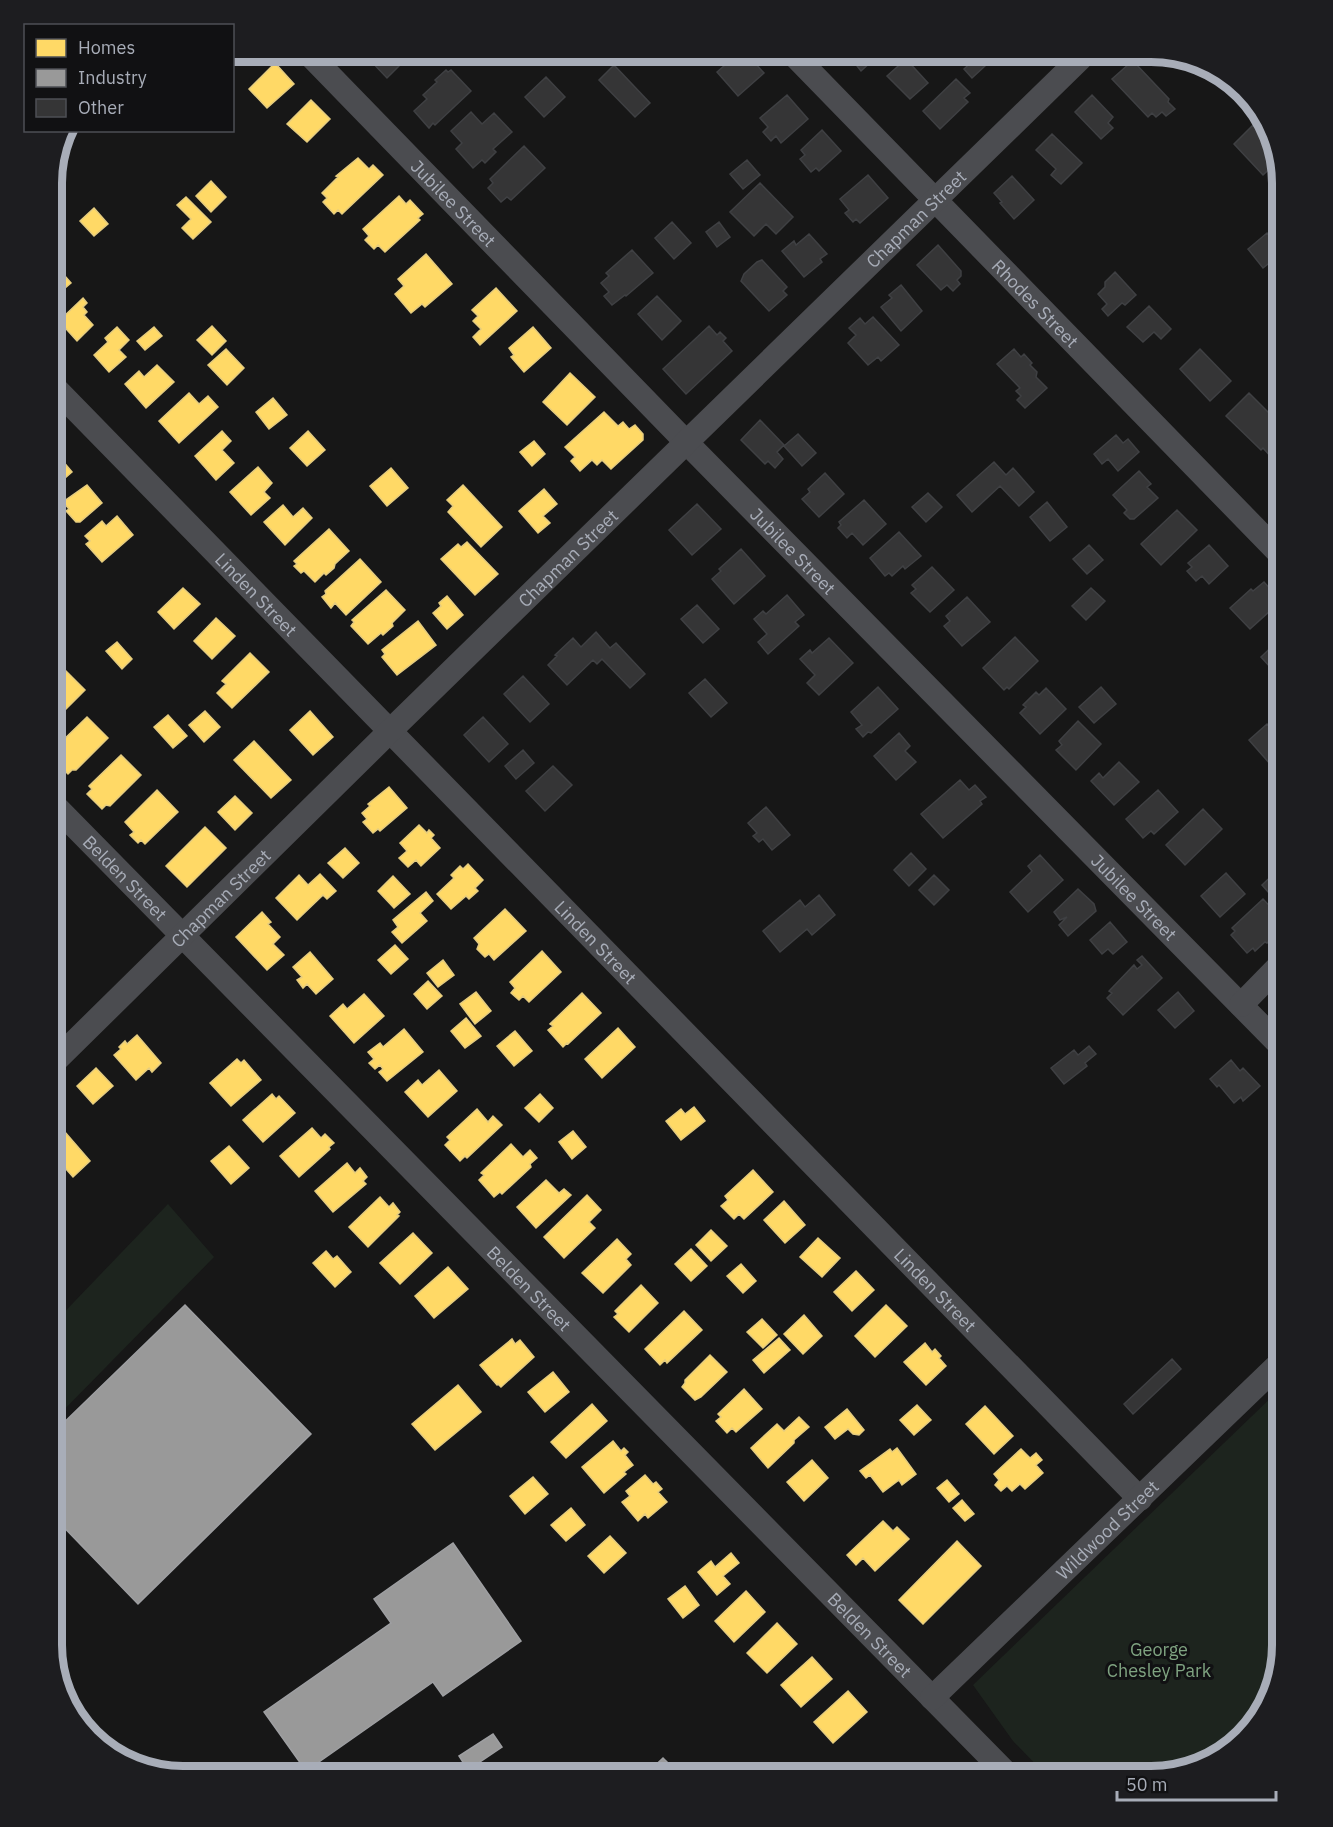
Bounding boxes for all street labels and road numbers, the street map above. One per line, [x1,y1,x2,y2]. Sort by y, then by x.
street label: Jubilee Street [406,155,501,251]
street label: Chapman Street [861,165,971,273]
street label: Rhodes Street [987,254,1084,352]
street label: Jubilee Street [745,503,841,599]
street label: Chapman Street [513,504,623,612]
street label: Linden Street [210,548,302,641]
street label: Belden Street [78,830,172,925]
street label: Chapman Street [166,844,275,952]
street label: Jubilee Street [1087,849,1182,945]
street label: Linden Street [550,895,642,989]
street label: Belden Street [482,1241,576,1336]
street label: Linden Street [890,1243,982,1336]
street label: Wildwood Street [1051,1475,1163,1584]
street label: Belden Street [823,1587,917,1682]

